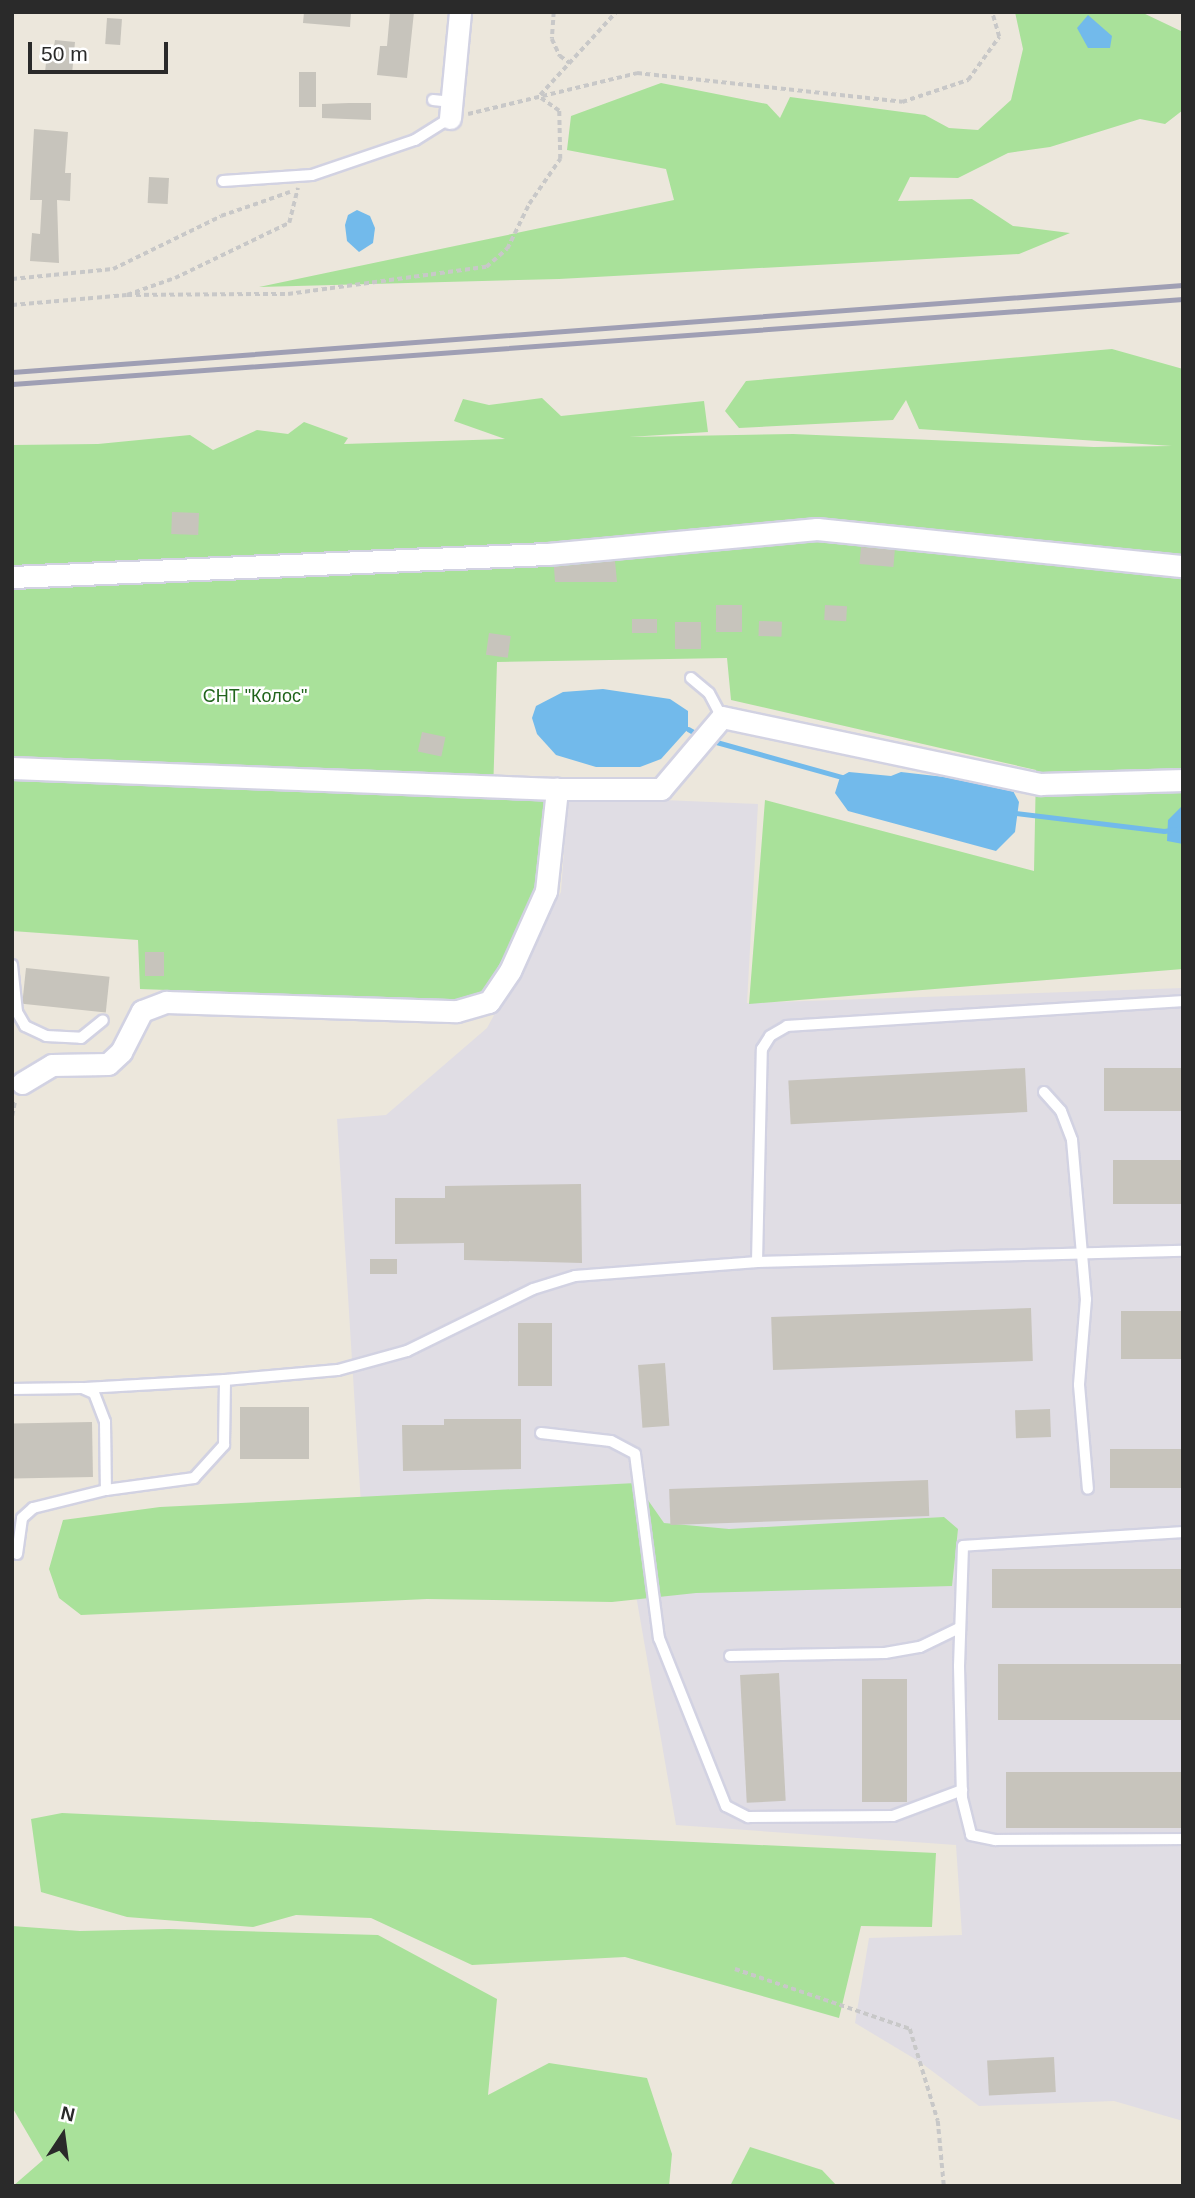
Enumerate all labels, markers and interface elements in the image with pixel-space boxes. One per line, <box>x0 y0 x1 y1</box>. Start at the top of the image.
scale bar <box>32 28 172 72</box>
text: 50 m <box>41 42 88 65</box>
park label: СНТ "Колос" <box>203 685 307 707</box>
north arrow <box>28 2100 98 2170</box>
text: N <box>59 2102 77 2126</box>

